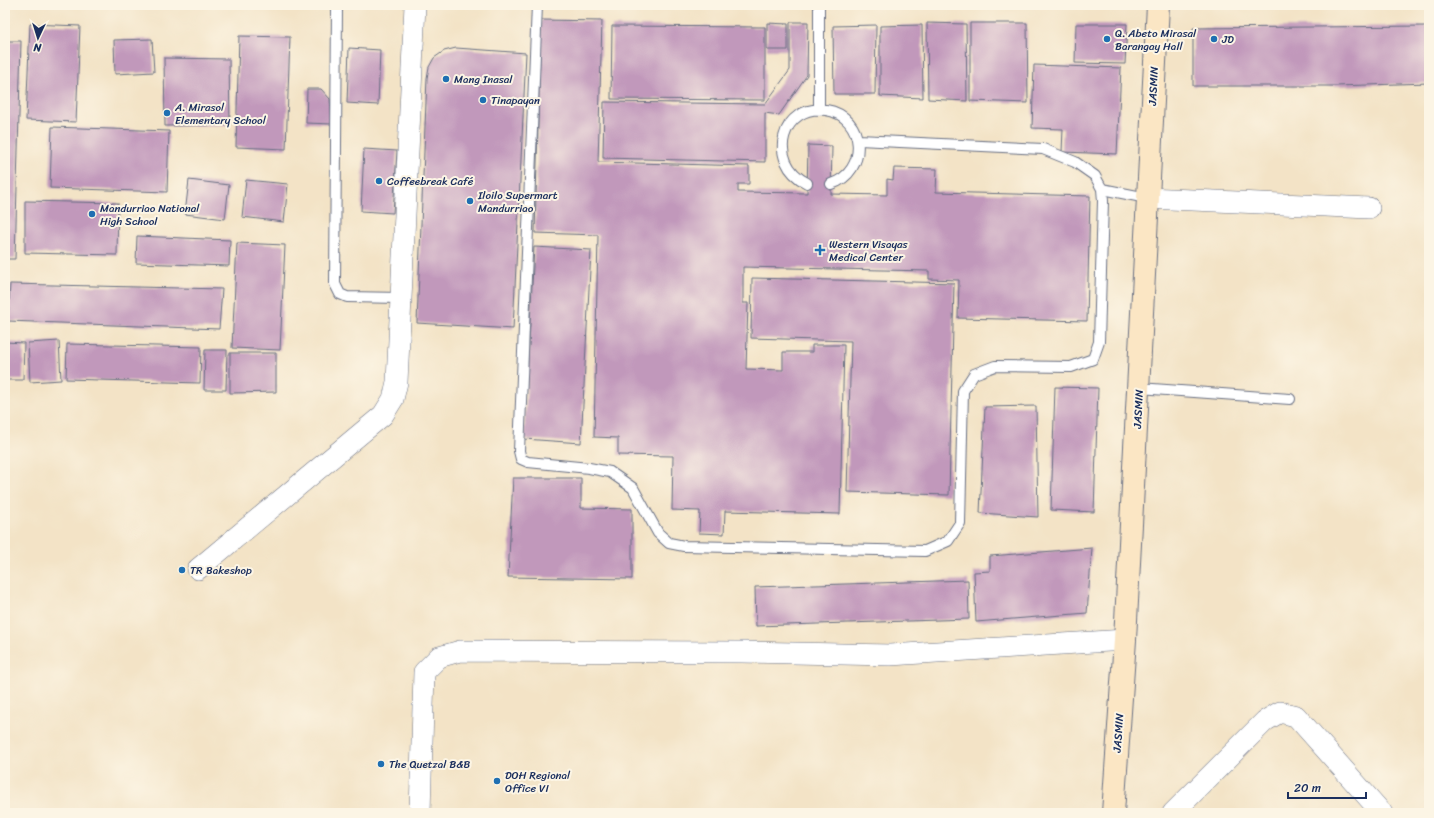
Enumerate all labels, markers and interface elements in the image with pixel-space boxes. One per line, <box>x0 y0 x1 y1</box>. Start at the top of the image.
north arrow <box>18 18 58 58</box>
place label: Q. Abeto Mirasal Barangay Hall <box>1115 24 1197 56</box>
place label: JD <box>1221 30 1234 49</box>
marker: Q. Abeto Mirasal Barangay Hall <box>1102 34 1112 44</box>
marker: JD <box>1209 34 1219 44</box>
text: N <box>32 38 43 57</box>
street label: JASMIN <box>1143 66 1164 107</box>
place label: Mang Inasal <box>454 70 513 89</box>
marker: Mang Inasal <box>441 74 451 84</box>
place label: Tinapayan <box>491 91 540 110</box>
marker: Tinapayan <box>478 95 488 105</box>
place label: A. Mirasol Elementary School <box>174 98 267 130</box>
marker: A. Mirasol Elementary School <box>162 108 172 118</box>
place label: Coffeebreak Café <box>387 172 474 191</box>
marker: Coffeebreak Café <box>374 176 384 186</box>
place label: Iloilo Supermart Mandurriao <box>477 186 558 218</box>
marker: Iloilo Supermart Mandurriao <box>465 196 475 206</box>
place label: Mandurriao National High School <box>100 199 200 231</box>
marker: Mandurriao National High School <box>87 209 97 219</box>
place label: Western Visayas Medical Center <box>829 235 909 267</box>
marker: Western Visayas Medical Center <box>814 244 826 256</box>
street label: JASMIN <box>1128 389 1149 430</box>
place label: TR Bakeshop <box>190 561 252 580</box>
marker: TR Bakeshop <box>177 565 187 575</box>
street label: JASMIN <box>1108 712 1129 754</box>
place label: The Quetzal B&B <box>389 755 470 774</box>
marker: The Quetzal B&B <box>376 759 386 769</box>
place label: DOH Regional Office VI <box>505 766 571 798</box>
scale bar <box>1288 774 1366 800</box>
marker: DOH Regional Office VI <box>492 776 502 786</box>
text: 20 m <box>1294 777 1321 799</box>

